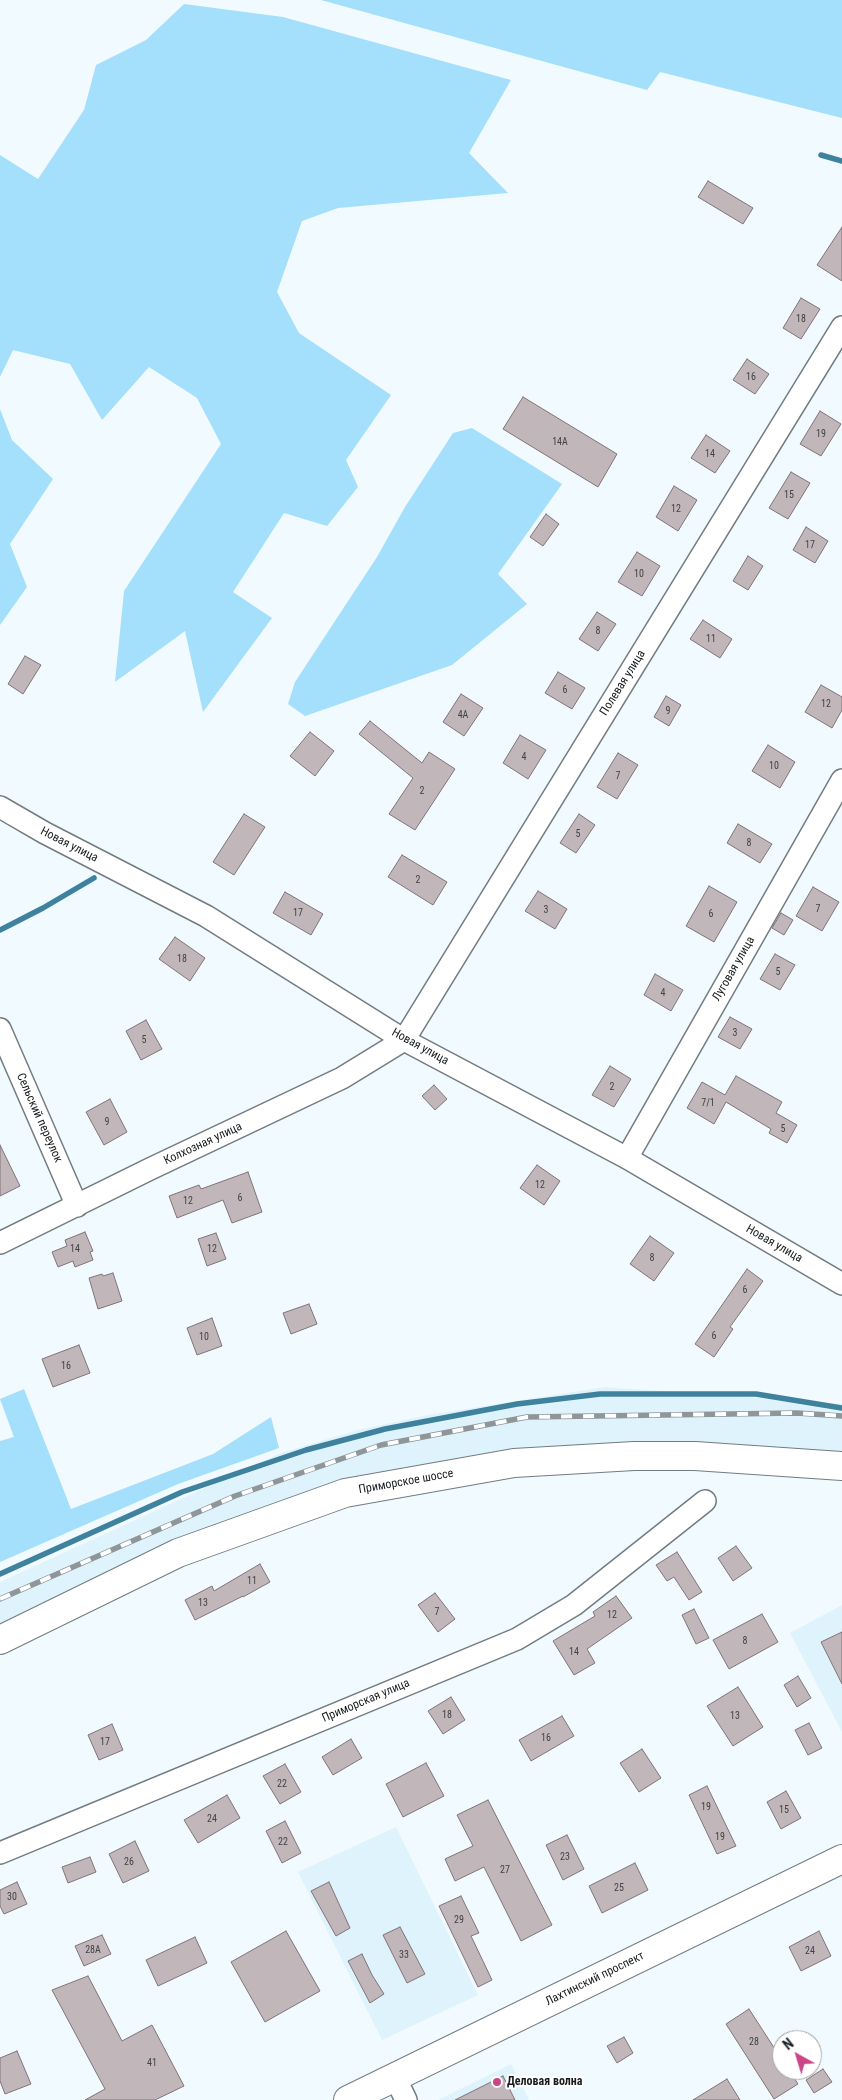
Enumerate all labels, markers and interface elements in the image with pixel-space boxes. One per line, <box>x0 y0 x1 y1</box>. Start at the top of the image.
house number: 18 <box>796 313 806 325</box>
house number: 16 <box>746 371 756 383</box>
house number: 19 <box>816 428 826 440</box>
house number: 14А <box>552 436 568 448</box>
house number: 14 <box>705 448 715 460</box>
house number: 15 <box>784 489 794 501</box>
house number: 12 <box>671 503 681 515</box>
house number: 17 <box>805 539 815 551</box>
house number: 10 <box>634 568 644 580</box>
house number: 8 <box>596 625 600 637</box>
house number: 11 <box>706 633 716 645</box>
street label: Полевая улица <box>597 648 649 718</box>
house number: 6 <box>563 684 567 696</box>
house number: 12 <box>821 698 831 710</box>
house number: 9 <box>666 705 670 717</box>
house number: 4А <box>458 709 468 721</box>
house number: 4 <box>522 751 526 763</box>
house number: 10 <box>769 760 779 772</box>
house number: 7 <box>616 770 620 782</box>
house number: 2 <box>420 785 424 797</box>
street label: Новая улица <box>38 824 100 866</box>
house number: 5 <box>576 828 580 840</box>
house number: 8 <box>747 837 751 849</box>
house number: 2 <box>416 874 420 886</box>
house number: 7 <box>816 903 820 915</box>
house number: 3 <box>544 904 548 916</box>
house number: 17 <box>293 907 303 919</box>
house number: 6 <box>709 908 713 920</box>
street label: Луговая улица <box>710 934 758 1004</box>
house number: 18 <box>177 953 187 965</box>
house number: 5 <box>776 966 780 978</box>
house number: 4 <box>661 987 665 999</box>
street label: Новая улица <box>389 1025 451 1069</box>
house number: 3 <box>733 1027 737 1039</box>
house number: 5 <box>142 1034 146 1046</box>
street label: Сельский переулок <box>13 1071 65 1165</box>
house number: 2 <box>610 1081 614 1093</box>
house number: 7/1 <box>701 1097 715 1109</box>
house number: 9 <box>105 1116 109 1128</box>
street label: Колхозная улица <box>162 1120 244 1168</box>
house number: 5 <box>781 1123 785 1135</box>
house number: 12 <box>535 1179 545 1191</box>
house number: 6 <box>238 1192 242 1204</box>
house number: 12 <box>183 1195 193 1207</box>
street label: Новая улица <box>743 1222 805 1266</box>
house number: 14 <box>70 1243 80 1255</box>
house number: 12 <box>207 1243 217 1255</box>
house number: 8 <box>650 1252 654 1264</box>
house number: 6 <box>743 1284 747 1296</box>
house number: 6 <box>712 1330 716 1342</box>
house number: 10 <box>199 1331 209 1343</box>
house number: 16 <box>61 1360 71 1372</box>
street label: Приморское шоссе <box>358 1467 454 1497</box>
house number: 11 <box>247 1575 257 1587</box>
house number: 13 <box>198 1597 208 1609</box>
house number: 7 <box>435 1606 439 1618</box>
house number: 12 <box>607 1609 617 1621</box>
house number: 8 <box>743 1635 747 1647</box>
house number: 14 <box>569 1646 579 1658</box>
street label: Приморская улица <box>320 1676 412 1726</box>
house number: 18 <box>442 1709 452 1721</box>
house number: 13 <box>730 1710 740 1722</box>
house number: 16 <box>541 1732 551 1744</box>
house number: 17 <box>100 1736 110 1748</box>
house number: 22 <box>277 1778 287 1790</box>
house number: 19 <box>701 1801 711 1813</box>
house number: 15 <box>779 1804 789 1816</box>
house number: 24 <box>207 1813 217 1825</box>
house number: 19 <box>715 1831 725 1843</box>
house number: 22 <box>278 1836 288 1848</box>
house number: 23 <box>560 1851 570 1863</box>
house number: 26 <box>124 1856 134 1868</box>
house number: 27 <box>500 1864 510 1876</box>
house number: 25 <box>614 1882 624 1894</box>
house number: 30 <box>7 1891 17 1903</box>
house number: 29 <box>454 1914 464 1926</box>
house number: 28А <box>85 1944 101 1956</box>
house number: 24 <box>805 1945 815 1957</box>
house number: 33 <box>399 1949 409 1961</box>
street label: Лахтинский проспект <box>543 1949 647 2009</box>
north arrow <box>772 2030 822 2080</box>
text: N <box>780 2035 797 2053</box>
house number: 28 <box>749 2036 759 2048</box>
house number: 41 <box>147 2057 157 2069</box>
place label: Деловая волна <box>507 2075 582 2089</box>
marker: Деловая волна <box>491 2076 503 2088</box>

